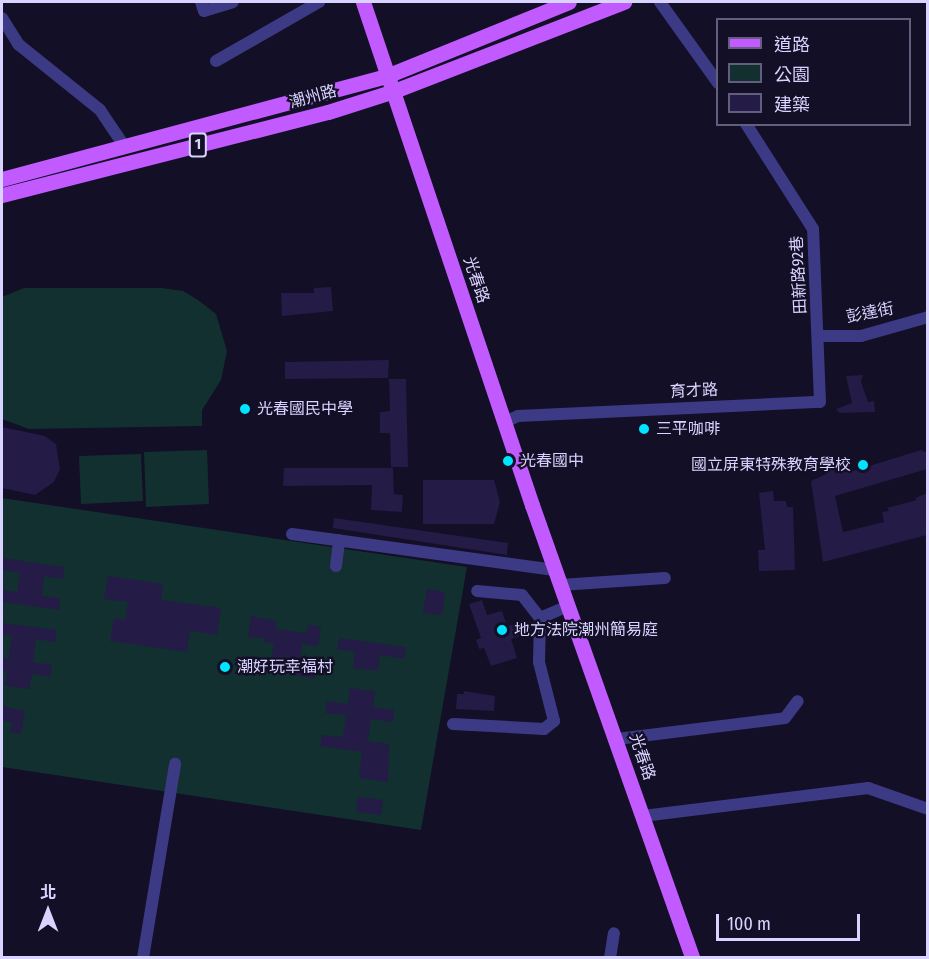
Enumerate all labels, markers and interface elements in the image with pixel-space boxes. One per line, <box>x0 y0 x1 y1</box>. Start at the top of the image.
legend <box>716 18 911 126</box>
text: 道路 <box>774 34 810 56</box>
text: 公園 <box>774 64 810 86</box>
street label: 潮州路 <box>287 82 339 112</box>
text: 建築 <box>774 94 810 116</box>
road number: 1 <box>188 133 208 157</box>
street label: 田新路92巷 <box>787 235 811 315</box>
street label: 光春路 <box>459 254 493 306</box>
street label: 彭達街 <box>845 299 895 327</box>
street label: 育才路 <box>670 380 718 402</box>
place label: 光春國民中學 <box>257 399 353 419</box>
marker: 光春國民中學 <box>238 402 252 416</box>
place label: 三平咖啡 <box>656 419 720 439</box>
marker: 三平咖啡 <box>637 422 651 436</box>
place label: 光春國中 <box>520 451 584 471</box>
marker: 光春國中 <box>501 454 515 468</box>
place label: 國立屏東特殊教育學校 <box>691 455 851 475</box>
marker: 國立屏東特殊教育學校 <box>856 458 870 472</box>
place label: 地方法院潮州簡易庭 <box>514 620 658 640</box>
marker: 地方法院潮州簡易庭 <box>495 623 509 637</box>
place label: 潮好玩幸福村 <box>237 657 333 677</box>
marker: 潮好玩幸福村 <box>218 660 232 674</box>
street label: 光春路 <box>625 731 659 783</box>
north arrow <box>18 881 78 941</box>
text: 北 <box>40 883 56 902</box>
scale bar <box>719 902 863 940</box>
text: 100 m <box>727 913 771 935</box>

